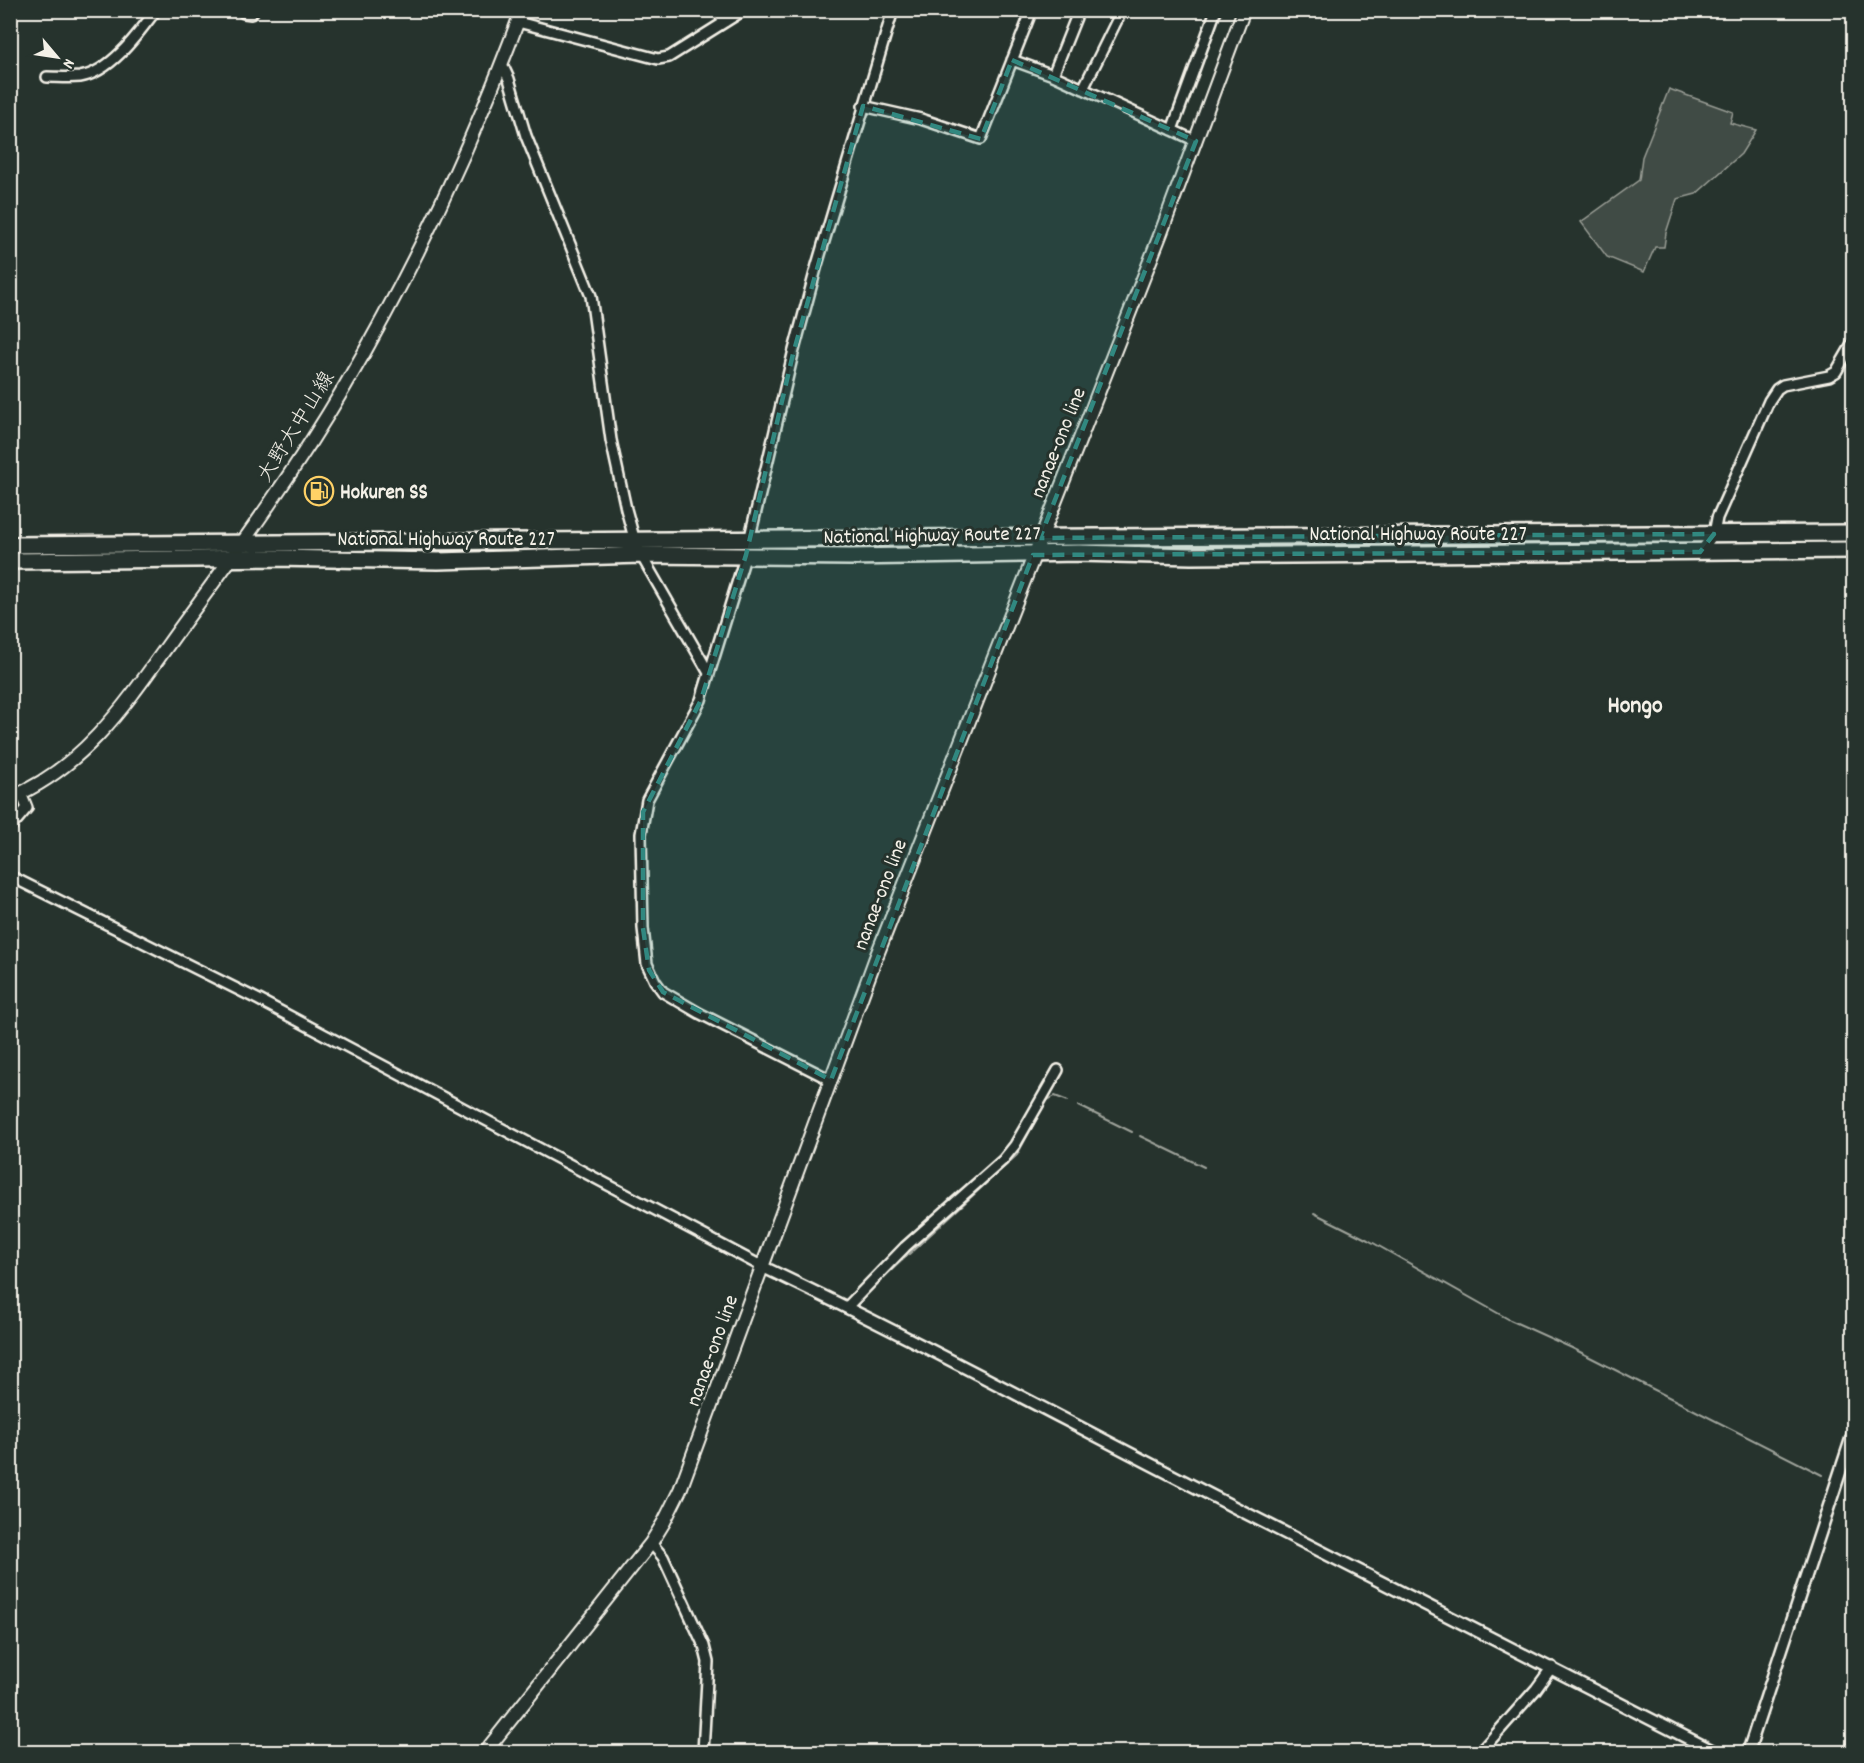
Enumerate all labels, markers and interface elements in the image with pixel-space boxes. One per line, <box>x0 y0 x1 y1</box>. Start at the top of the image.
north arrow <box>27 27 87 87</box>
text: N <box>56 54 80 72</box>
street label: 大野大中山線 <box>251 366 344 489</box>
street label: nanae-ono line <box>1024 383 1096 503</box>
fuel station icon: Hokuren SS <box>303 475 335 507</box>
place label: Hokuren SS <box>340 479 428 509</box>
street label: National Highway Route 227 <box>823 520 1041 554</box>
street label: National Highway Route 227 <box>1309 521 1527 551</box>
street label: National Highway Route 227 <box>337 526 555 556</box>
district label: Hongo <box>1607 690 1663 724</box>
street label: nanae-ono line <box>847 835 917 955</box>
street label: nanae-ono line <box>680 1291 748 1411</box>

